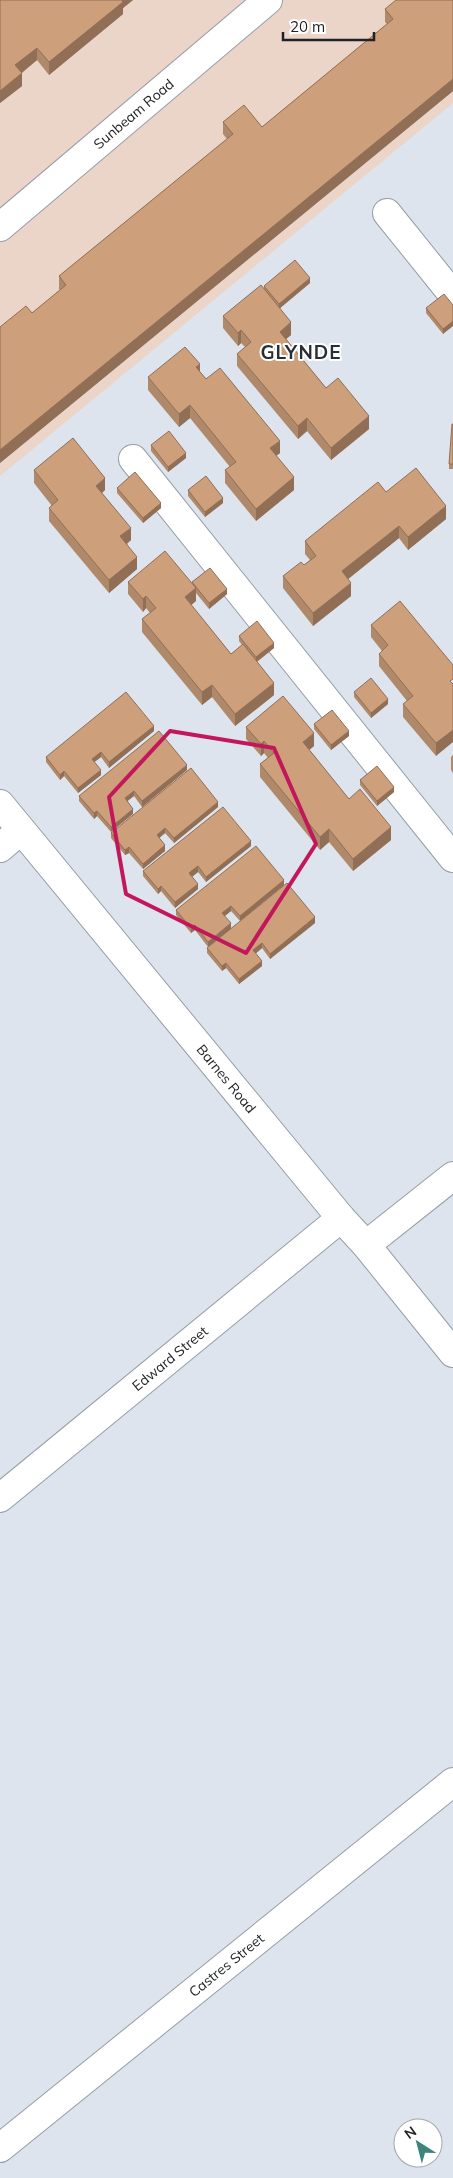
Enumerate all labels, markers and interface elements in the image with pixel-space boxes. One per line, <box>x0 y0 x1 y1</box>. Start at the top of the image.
scale bar <box>283 10 374 42</box>
text: 20 m <box>290 17 325 36</box>
street label: Sunbeam Road <box>90 75 177 153</box>
district label: GLYNDE <box>260 340 342 364</box>
street label: Barnes Road <box>193 1041 260 1117</box>
street label: Edward Street <box>128 1322 212 1395</box>
street label: Castres Street <box>185 1929 268 2001</box>
north arrow <box>393 2118 443 2168</box>
text: N <box>401 2122 420 2143</box>

